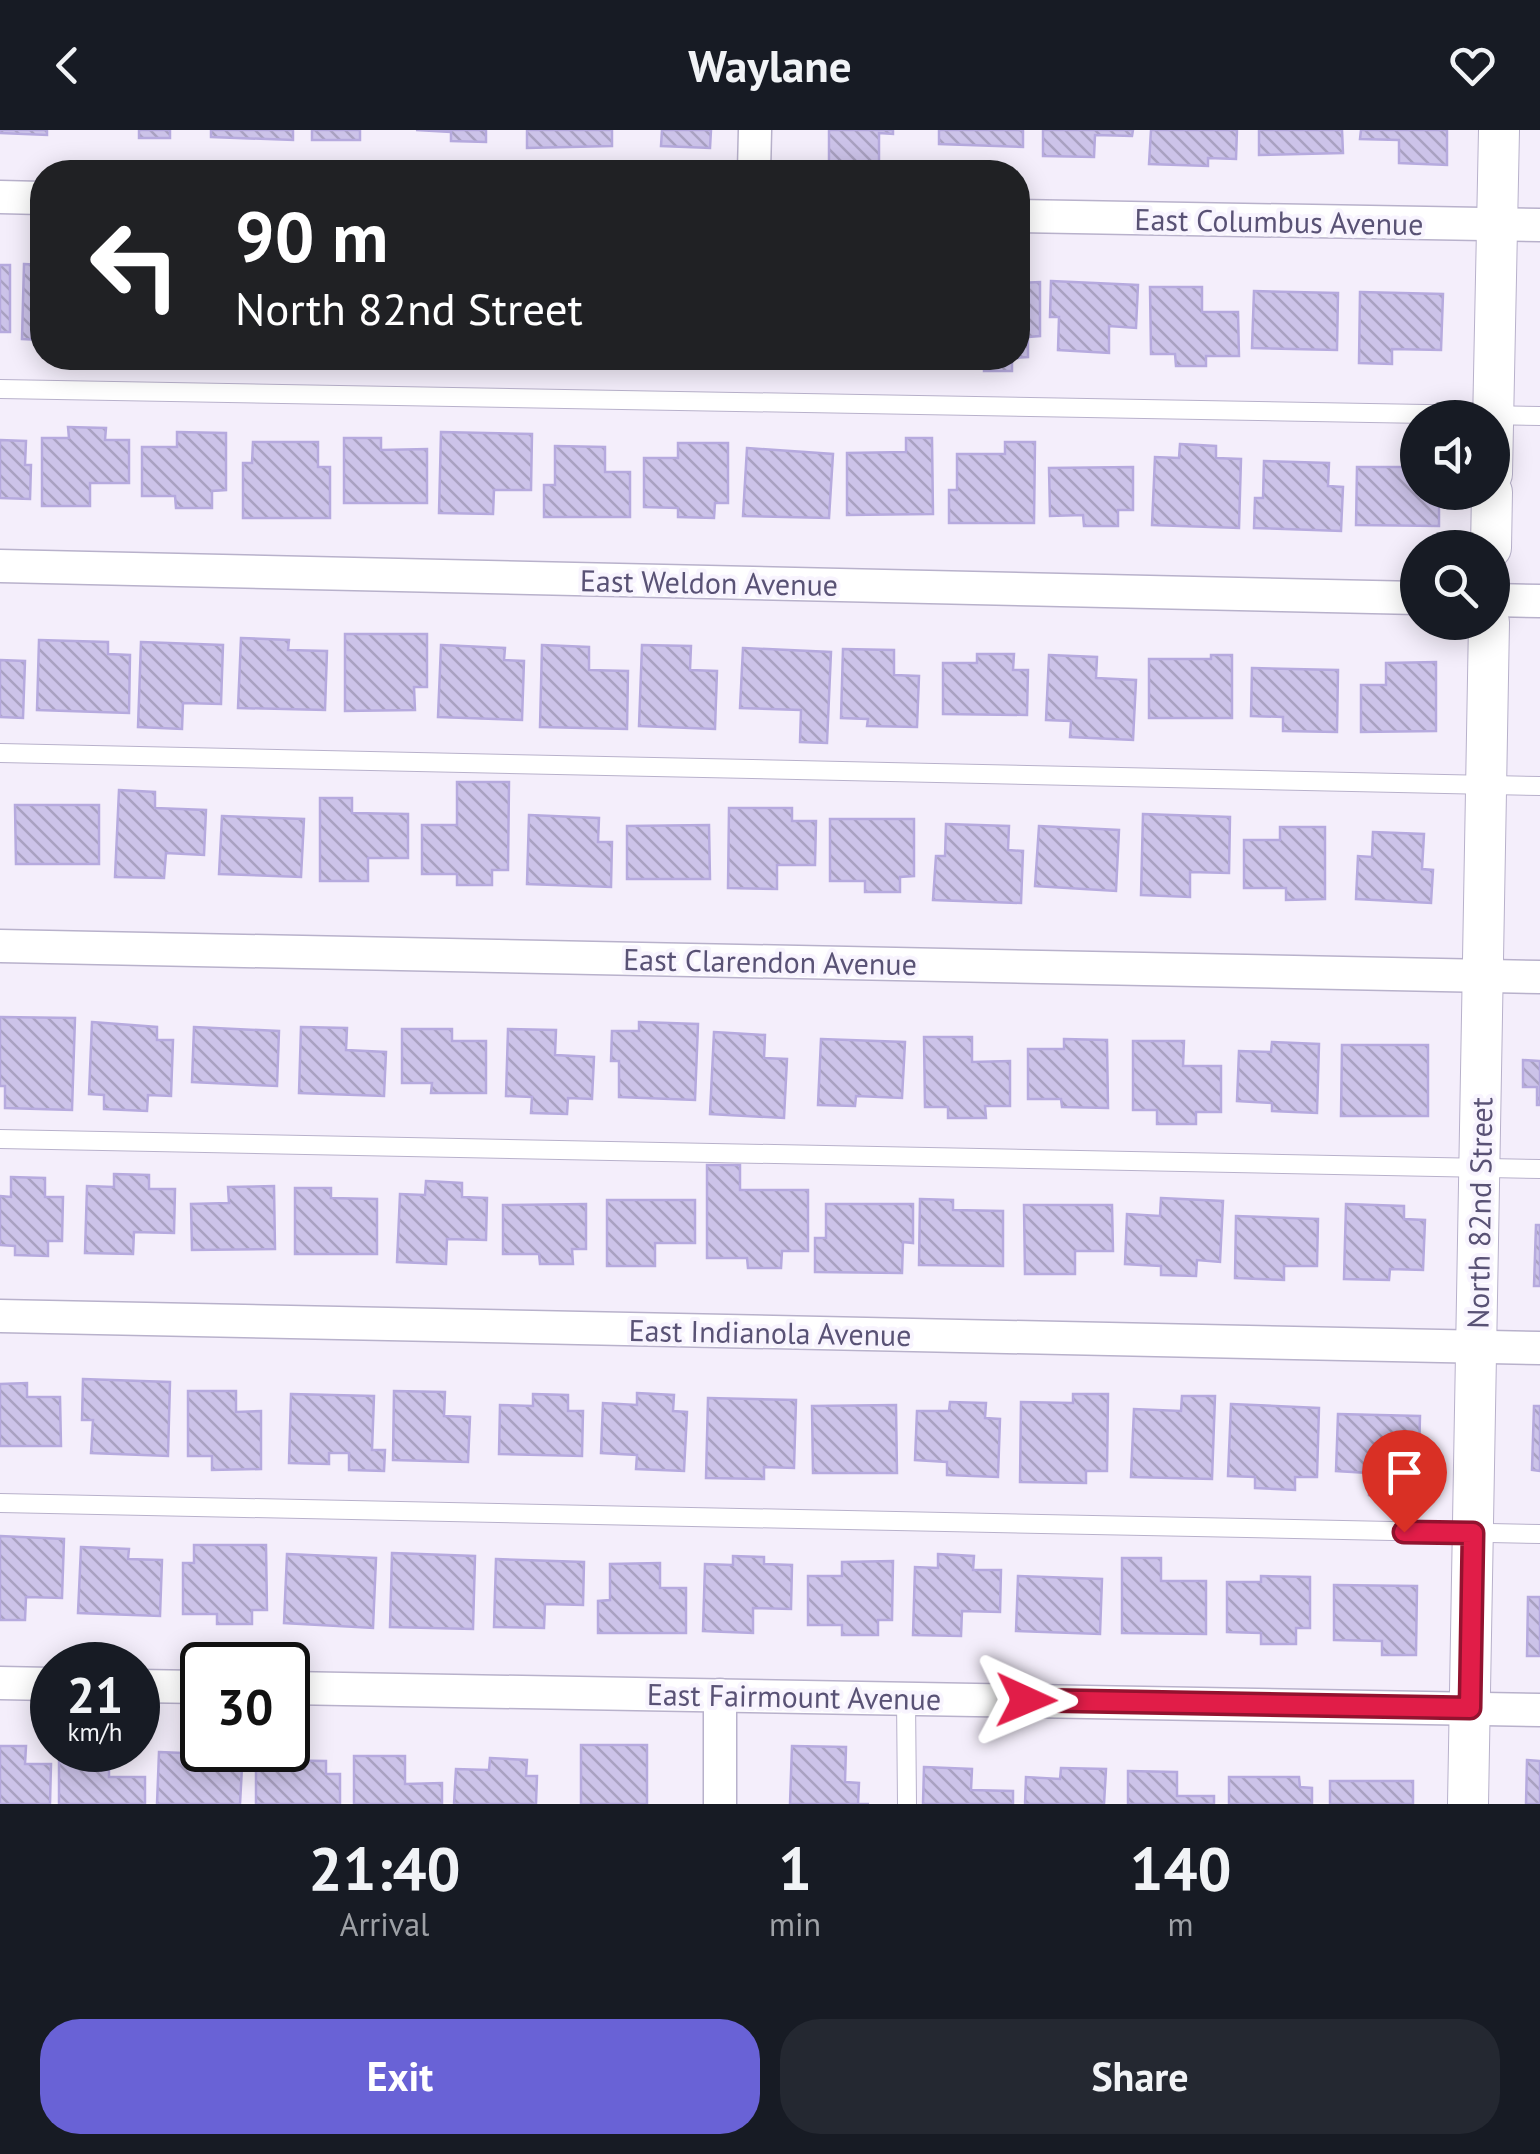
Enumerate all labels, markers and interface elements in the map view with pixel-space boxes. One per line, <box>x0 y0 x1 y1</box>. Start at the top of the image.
text: Waylane <box>688 36 852 94</box>
icon: back <box>40 38 95 93</box>
icon: heart <box>1445 38 1500 93</box>
text: 90 m <box>235 191 388 281</box>
street label: East Columbus Avenue <box>1134 199 1424 243</box>
icon: left <box>70 200 200 330</box>
text: North 82nd Street <box>235 279 583 337</box>
map controls <box>1400 400 1510 640</box>
button: sound <box>1400 400 1510 510</box>
button: search <box>1400 530 1510 640</box>
street label: East Weldon Avenue <box>580 560 838 604</box>
street label: East Clarendon Avenue <box>623 939 917 983</box>
street label: North 82nd Street <box>1457 1097 1501 1329</box>
street label: East Indianola Avenue <box>628 1310 912 1354</box>
pin <box>1362 1430 1447 1533</box>
icon: arrive <box>1377 1445 1432 1500</box>
speed limit sign: 30 <box>180 1642 310 1772</box>
position arrow <box>974 1648 1078 1752</box>
text: 21 <box>67 1662 123 1727</box>
street label: East Fairmount Avenue <box>647 1674 941 1718</box>
text: km/h <box>68 1716 122 1748</box>
text: 21:40 <box>308 1829 461 1907</box>
text: 1 <box>778 1829 812 1907</box>
text: 140 <box>1130 1829 1232 1907</box>
text: Arrival <box>340 1903 429 1945</box>
text: min <box>769 1903 821 1945</box>
text: m <box>1168 1903 1194 1945</box>
button: Exit <box>40 2019 760 2134</box>
button: Share <box>780 2019 1500 2134</box>

